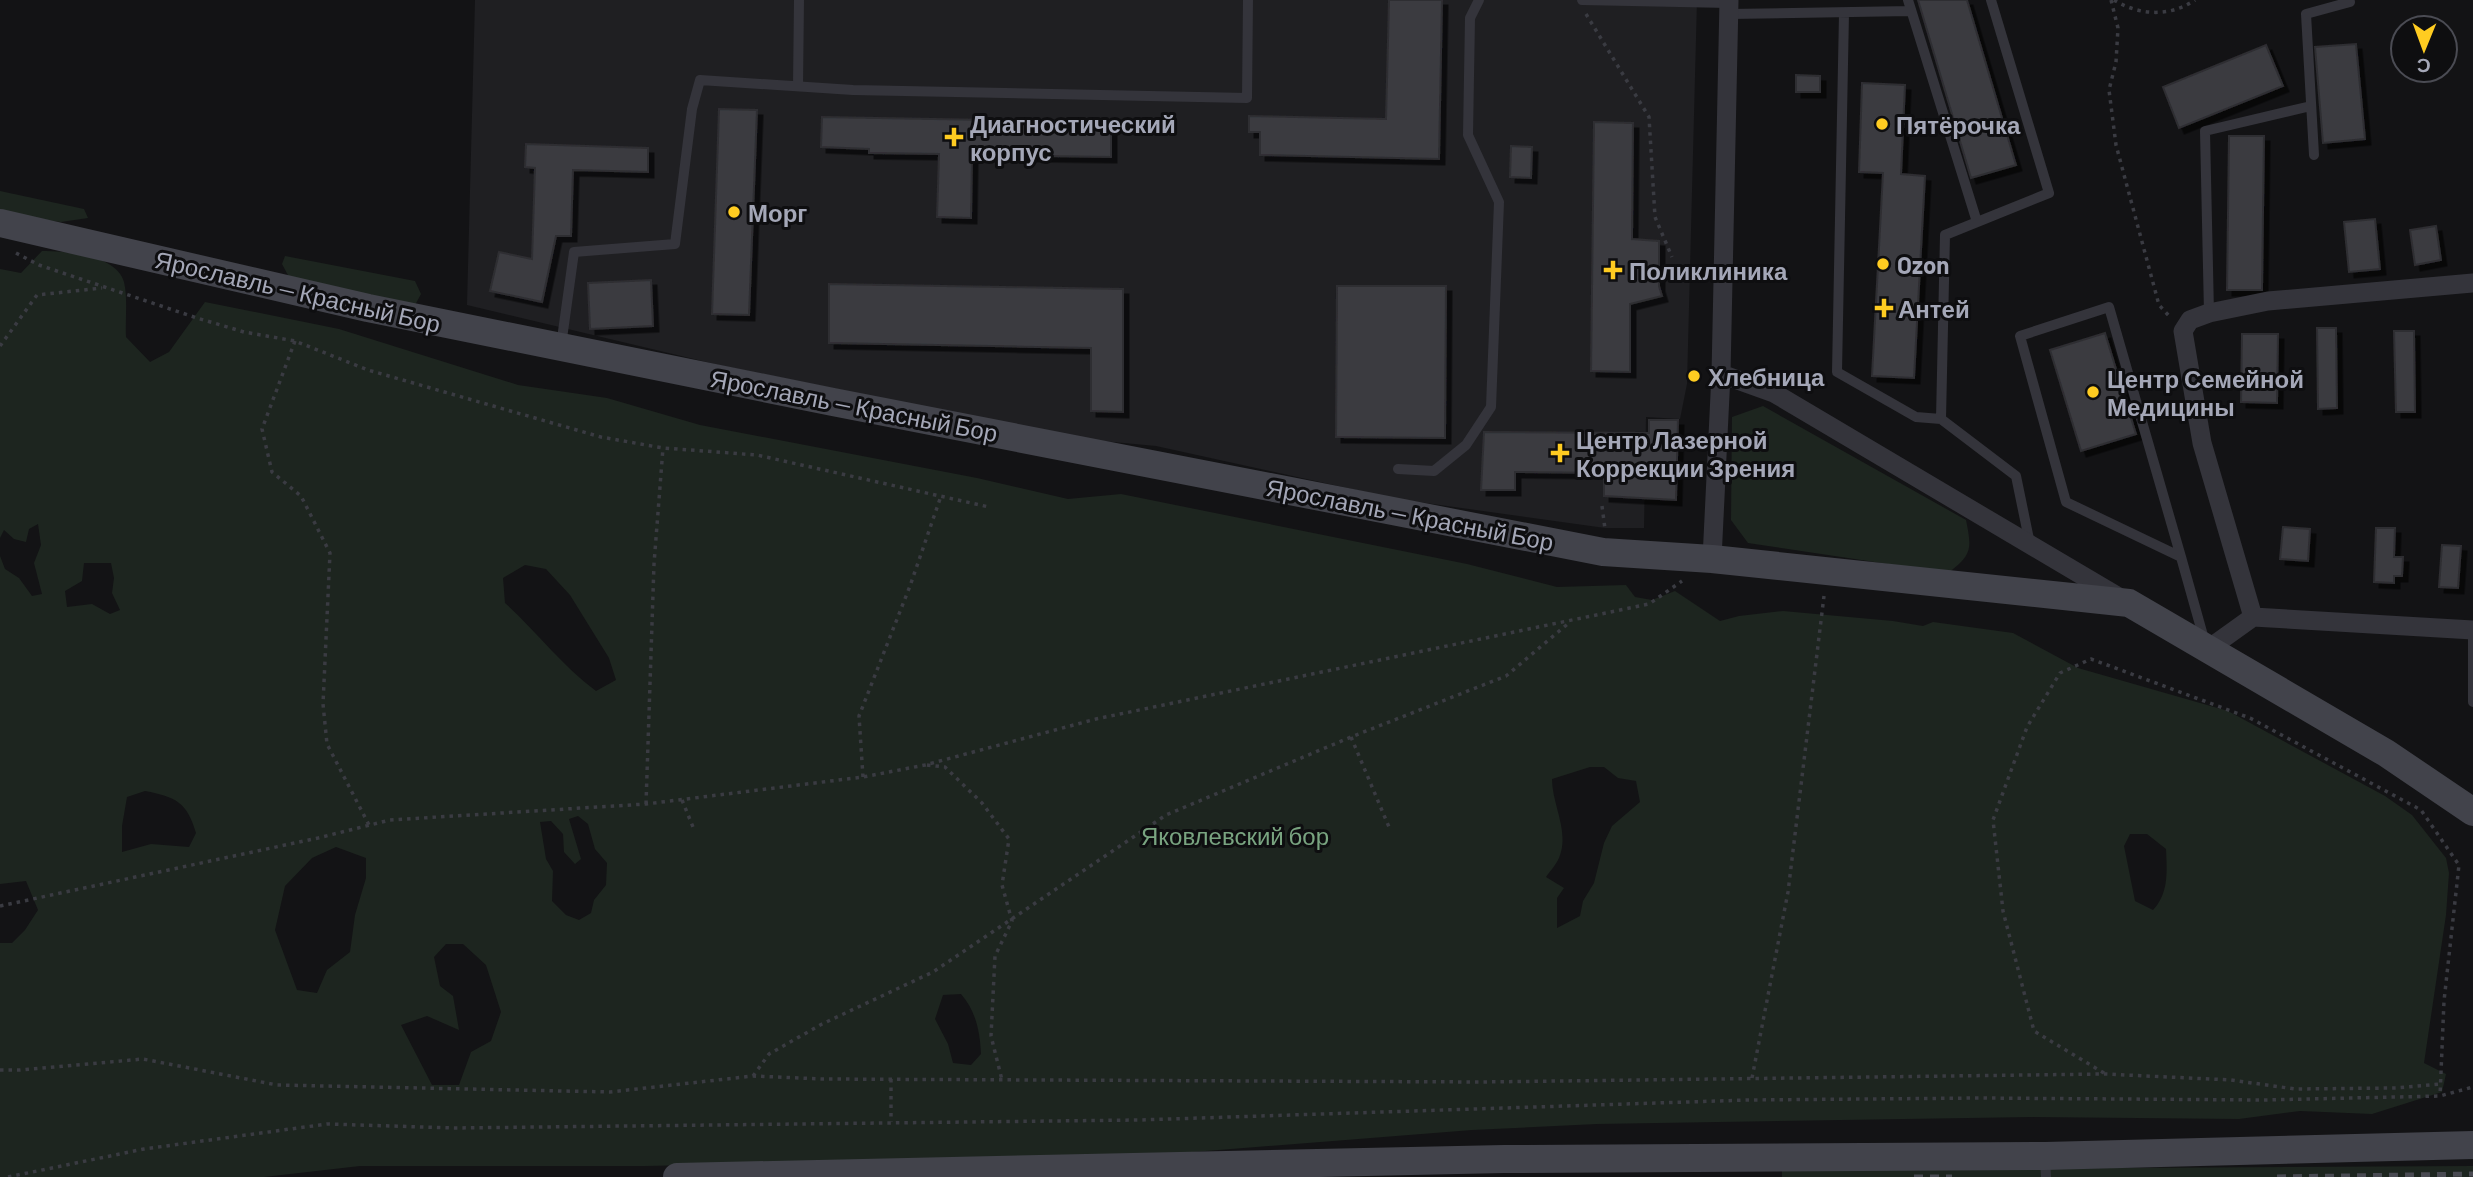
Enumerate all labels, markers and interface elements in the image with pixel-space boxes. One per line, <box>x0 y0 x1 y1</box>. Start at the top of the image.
north arrow <box>2389 14 2459 84</box>
text: С <box>2416 55 2431 78</box>
place label: Диагностический корпус <box>970 109 1176 166</box>
place label: Пятёрочка <box>1896 110 2021 139</box>
marker: Пятёрочка <box>1874 116 1890 132</box>
marker: Диагностический корпус <box>944 127 964 147</box>
place label: Морг <box>748 198 807 227</box>
marker: Морг <box>726 204 742 220</box>
street label: Ярославль — Красный Бор <box>152 244 444 338</box>
place label: Ozon <box>1897 250 1949 279</box>
place label: Поликлиника <box>1629 256 1788 285</box>
marker: Ozon <box>1875 256 1891 272</box>
marker: Поликлиника <box>1603 260 1623 280</box>
place label: Антей <box>1898 294 1970 323</box>
marker: Антей <box>1876 300 1892 316</box>
place label: Хлебница <box>1708 362 1825 391</box>
street label: Ярославль — Красный Бор <box>708 363 1000 447</box>
place label: Центр Семейной Медицины <box>2107 364 2304 421</box>
marker: Хлебница <box>1686 368 1702 384</box>
marker: Центр Семейной Медицины <box>2085 384 2101 400</box>
place label: Центр Лазерной Коррекции Зрения <box>1576 425 1795 482</box>
marker: Центр Лазерной Коррекции Зрения <box>1550 443 1570 463</box>
street label: Ярославль — Красный Бор <box>1264 472 1556 556</box>
park label: Яковлевский бор <box>1141 821 1329 850</box>

